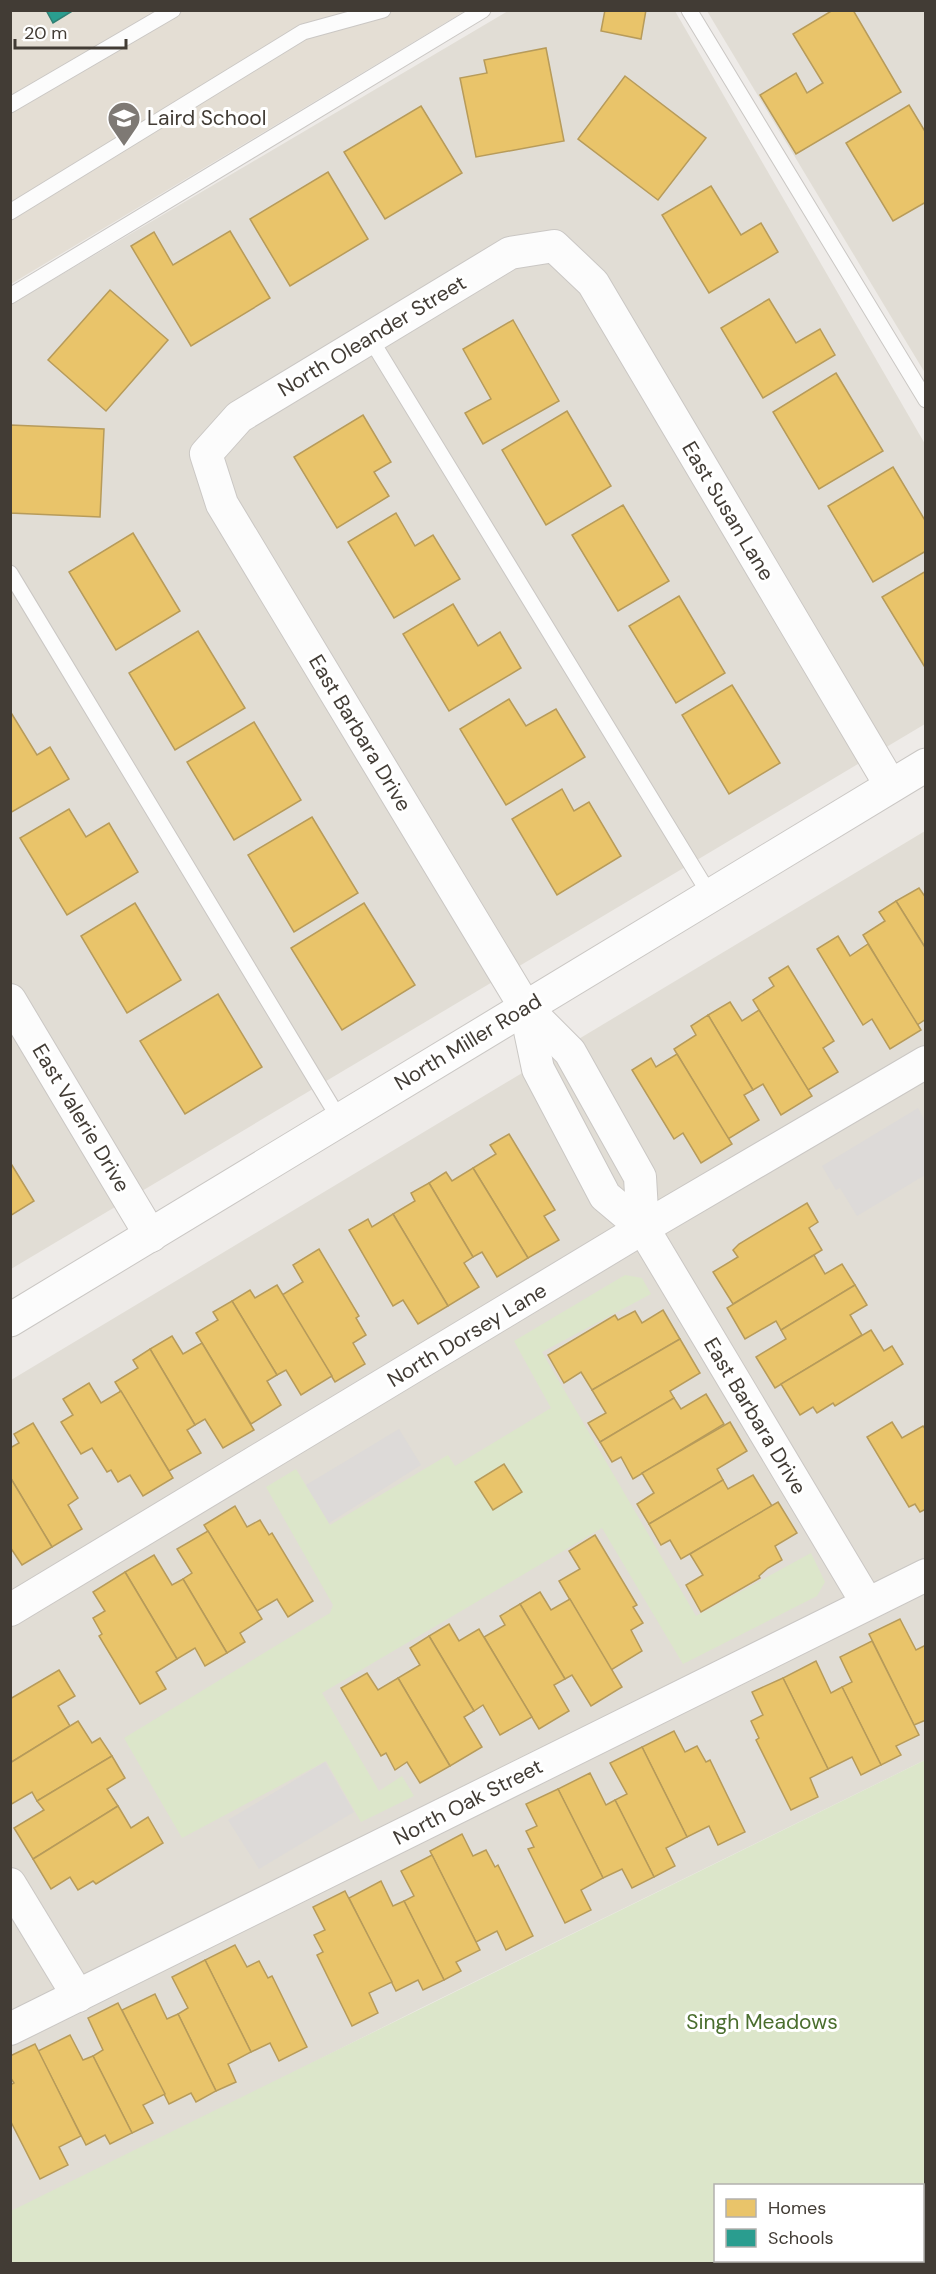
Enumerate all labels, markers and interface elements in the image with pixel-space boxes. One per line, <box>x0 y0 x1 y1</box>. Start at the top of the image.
scale bar <box>15 12 126 50</box>
text: 20 m <box>24 21 67 45</box>
school or university icon: Laird School <box>106 100 142 147</box>
place label: Laird School <box>147 104 267 132</box>
street label: North Oleander Street <box>273 269 471 403</box>
street label: East Susan Lane <box>675 436 781 586</box>
street label: East Barbara Drive <box>302 649 418 817</box>
street label: North Miller Road <box>389 987 547 1097</box>
street label: East Valerie Drive <box>26 1039 136 1197</box>
street label: North Dorsey Lane <box>382 1276 552 1394</box>
street label: East Barbara Drive <box>697 1332 813 1500</box>
street label: North Oak Street <box>389 1752 547 1852</box>
park label: Singh Meadows <box>686 2008 838 2036</box>
legend <box>714 2184 924 2262</box>
text: Homes <box>768 2196 826 2220</box>
text: Schools <box>768 2226 833 2250</box>

